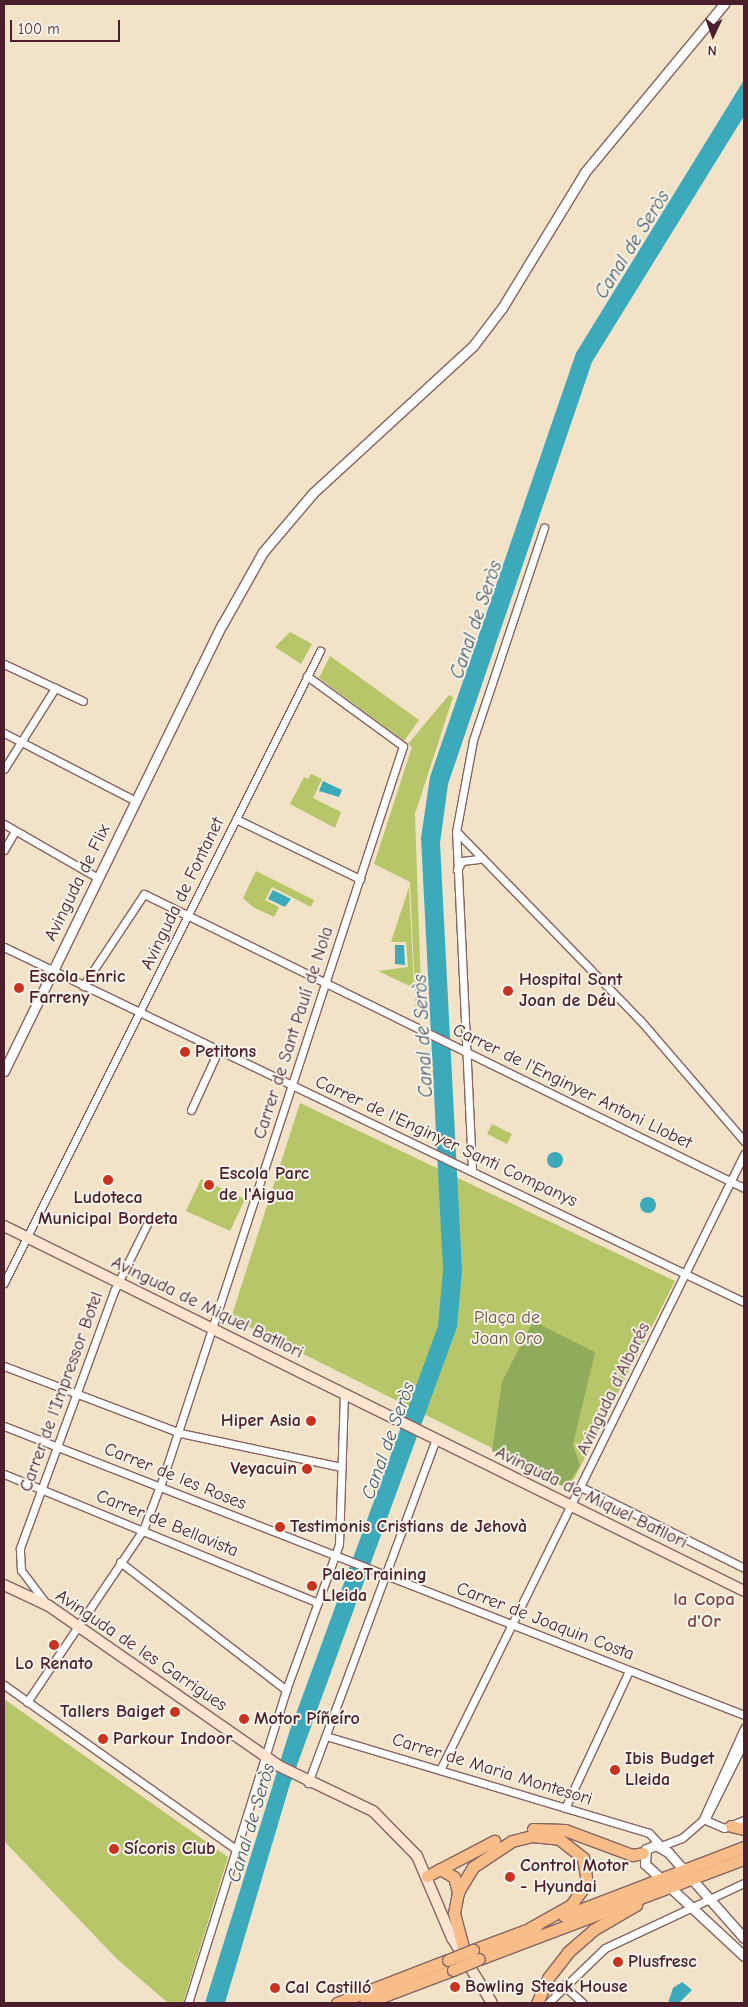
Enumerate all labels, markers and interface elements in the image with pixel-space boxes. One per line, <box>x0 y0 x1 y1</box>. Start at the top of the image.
scale bar <box>12 10 122 42</box>
north arrow <box>688 10 738 60</box>
text: 100 m <box>18 20 60 38</box>
text: N <box>707 42 717 59</box>
water label: Canal de Seròs <box>591 187 675 303</box>
water label: Canal de Seròs <box>446 558 508 682</box>
street label: Avinguda de Fontanet <box>137 814 229 974</box>
street label: Avinguda de Flix <box>40 821 116 945</box>
street label: Carrer de Sant Paulí de Nola <box>249 924 339 1142</box>
place label: Escola Enric Farreny <box>29 967 125 1010</box>
place label: Hospital Sant Joan de Déu <box>519 970 622 1012</box>
water label: Canal de Seròs <box>409 974 439 1098</box>
marker: Escola Enric Farreny <box>13 982 25 994</box>
marker: Hospital Sant Joan de Déu <box>501 984 515 998</box>
street label: Carrer de l'Enginyer Antoni Llobet <box>449 1019 695 1155</box>
place label: Petitons <box>195 1041 256 1063</box>
marker: Petitons <box>179 1046 191 1058</box>
street label: Carrer de l'Enginyer Santi Companys <box>311 1072 581 1212</box>
place label: Escola Parc de l'Aigua <box>219 1164 309 1206</box>
marker: Ludoteca Municipal Bordeta <box>102 1174 114 1186</box>
marker: Escola Parc de l'Aigua <box>203 1179 215 1191</box>
place label: Ludoteca Municipal Bordeta <box>38 1188 178 1230</box>
street label: Avinguda de Miquel Batllori <box>107 1252 307 1364</box>
street label: Carrer de l'Impressor Botel <box>16 1289 108 1495</box>
park label: Plaça de Joan Oro <box>472 1308 542 1350</box>
street label: Avinguda d'Albarés <box>572 1319 656 1459</box>
water label: Canal de Seròs <box>357 1379 421 1503</box>
place label: Hiper Asia <box>221 1410 301 1432</box>
marker: Hiper Asia <box>305 1415 317 1427</box>
street label: Carrer de les Roses <box>101 1439 249 1515</box>
street label: Avinguda de Miquel Batllori <box>491 1442 691 1554</box>
place label: Veyacuin <box>231 1458 297 1480</box>
marker: Veyacuin <box>301 1463 313 1475</box>
street label: Carrer de Bellavista <box>93 1486 241 1562</box>
place label: Testimonis Cristians de Jehovà <box>290 1516 527 1538</box>
marker: Testimonis Cristians de Jehovà <box>274 1521 286 1533</box>
place label: PaleoTraining Lleida <box>322 1565 427 1608</box>
street label: Carrer de Joaquin Costa <box>453 1578 637 1666</box>
marker: PaleoTraining Lleida <box>306 1580 318 1592</box>
street label: Avinguda de les Garrigues <box>51 1585 231 1717</box>
district label: la Copa d'Or <box>673 1589 735 1633</box>
marker: Lo Renato <box>48 1639 60 1651</box>
place label: Lo Renato <box>15 1653 93 1675</box>
place label: Tallers Baiget <box>60 1701 165 1723</box>
marker: Tallers Baiget <box>169 1706 181 1718</box>
place label: Motor Píñeíro <box>254 1708 360 1730</box>
marker: Motor Píñeíro <box>238 1713 250 1725</box>
place label: Parkour Indoor <box>113 1728 232 1750</box>
street label: Carrer de Maria Montesori <box>389 1729 595 1811</box>
marker: Parkour Indoor <box>97 1733 109 1745</box>
place label: Ibis Budget Lleida <box>625 1749 714 1792</box>
water label: Canal de Seròs <box>223 1761 281 1885</box>
marker: Ibis Budget Lleida <box>609 1764 621 1776</box>
place label: Sícoris Club <box>124 1838 216 1860</box>
marker: Sícoris Club <box>108 1843 120 1855</box>
place label: Control Motor - Hyundai <box>520 1856 629 1898</box>
marker: Control Motor - Hyundai <box>504 1871 516 1883</box>
place label: Plusfresc <box>628 1951 697 1973</box>
marker: Plusfresc <box>612 1956 624 1968</box>
place label: Bowling Steak House <box>465 1976 628 1998</box>
place label: Cal Castilló <box>285 1977 371 1999</box>
marker: Bowling Steak House <box>449 1981 461 1993</box>
marker: Cal Castilló <box>269 1982 281 1994</box>

